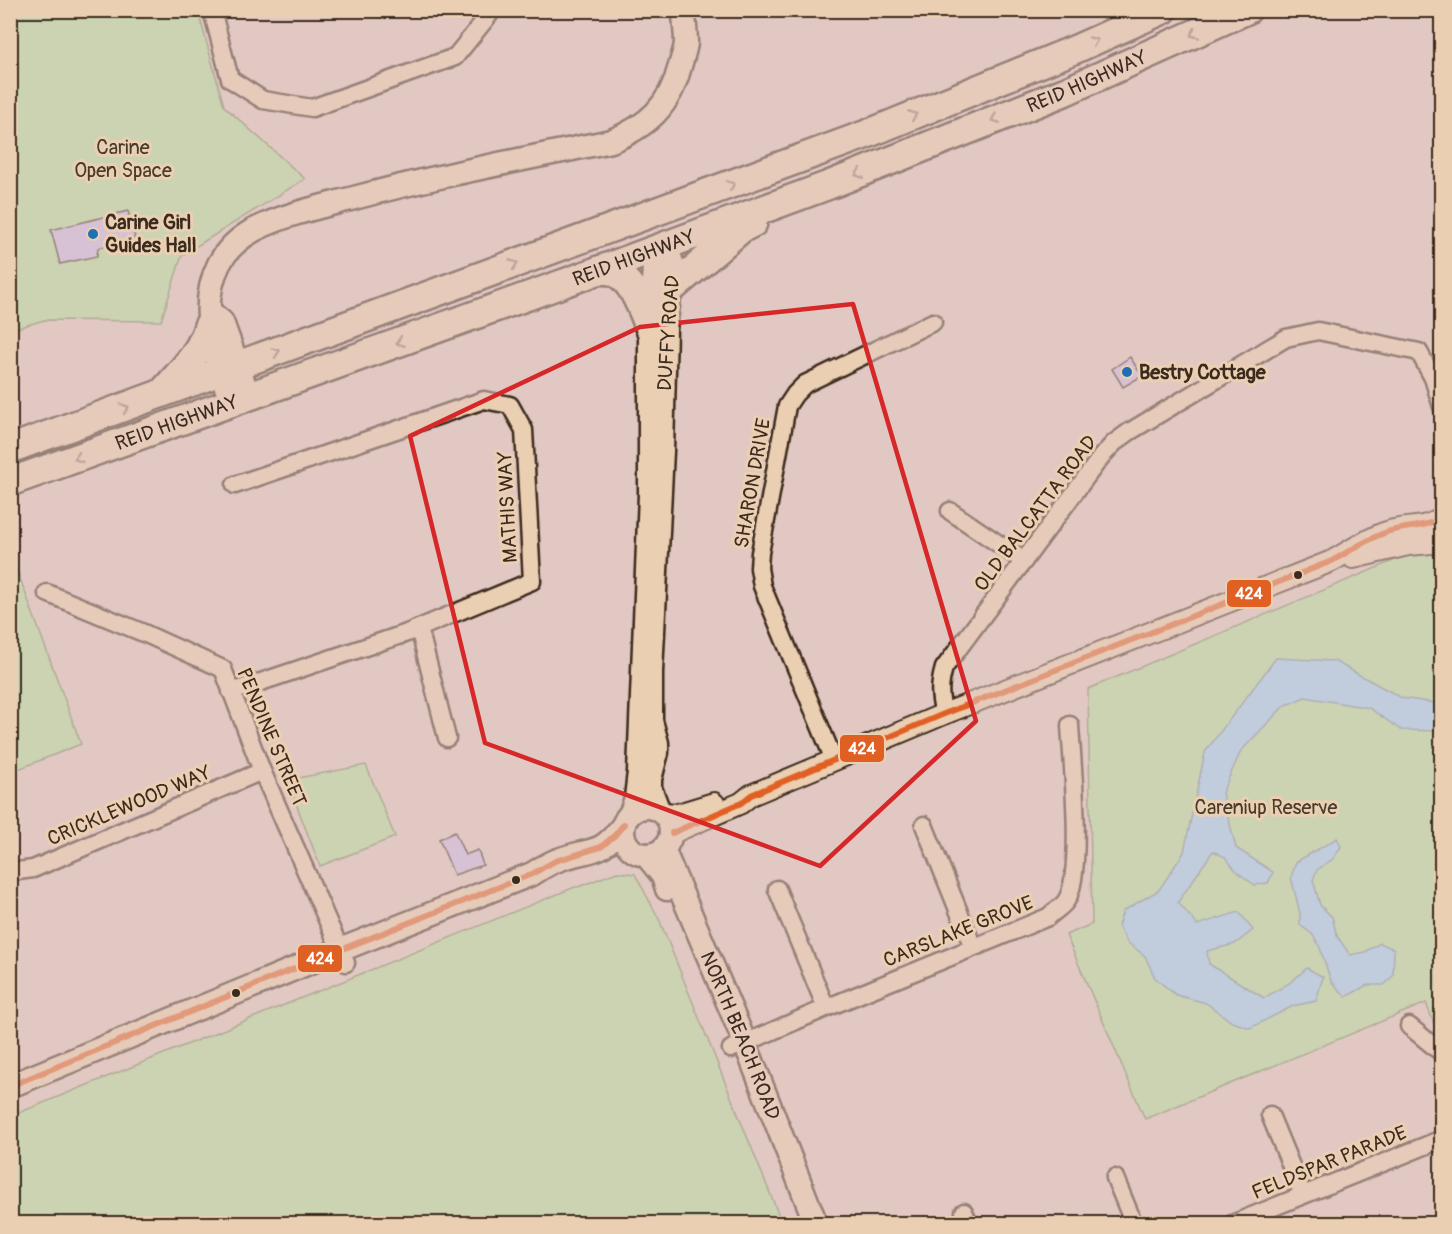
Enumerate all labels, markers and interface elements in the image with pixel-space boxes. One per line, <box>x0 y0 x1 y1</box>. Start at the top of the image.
one-way arrow <box>1189 27 1200 39</box>
one-way arrow <box>1087 36 1098 48</box>
street label: REID HIGHWAY <box>1023 44 1151 119</box>
one-way arrow <box>907 110 918 122</box>
one-way arrow <box>991 112 1002 124</box>
park label: Carine Open Space <box>74 135 172 183</box>
one-way arrow <box>854 166 865 179</box>
one-way arrow <box>725 180 736 192</box>
place label: Carine Girl Guides Hall <box>105 210 197 258</box>
street label: REID HIGHWAY <box>569 224 699 292</box>
marker: Carine Girl Guides Hall <box>86 227 100 241</box>
one-way arrow <box>509 258 519 271</box>
street label: DUFFY ROAD <box>652 274 685 392</box>
one-way arrow <box>395 335 406 348</box>
one-way arrow <box>270 347 281 360</box>
place label: Bestry Cottage <box>1139 360 1267 385</box>
marker: Bestry Cottage <box>1120 365 1134 379</box>
street label: REID HIGHWAY <box>112 389 242 456</box>
one-way arrow <box>119 402 130 415</box>
street label: SHARON DRIVE <box>729 416 776 550</box>
street label: OLD BALCATTA ROAD <box>969 430 1102 596</box>
street label: MATHIS WAY <box>492 450 523 563</box>
one-way arrow <box>73 451 84 464</box>
unlabelled marker <box>1292 569 1304 581</box>
line badge: 424 <box>1226 579 1272 608</box>
text: 424 <box>1235 584 1263 604</box>
street label: PENDINE STREET <box>231 664 312 810</box>
line badge: 424 <box>839 734 885 763</box>
text: 424 <box>848 739 876 759</box>
street label: CRICKLEWOOD WAY <box>44 760 215 851</box>
park label: Careniup Reserve <box>1195 795 1338 820</box>
unlabelled marker <box>510 874 522 886</box>
street label: CARSLAKE GROVE <box>880 890 1037 973</box>
line badge: 424 <box>297 944 343 973</box>
street label: NORTH BEACH ROAD <box>695 948 786 1123</box>
text: 424 <box>306 949 334 969</box>
unlabelled marker <box>230 987 242 999</box>
street label: FELDSPAR PARADE <box>1248 1120 1410 1205</box>

